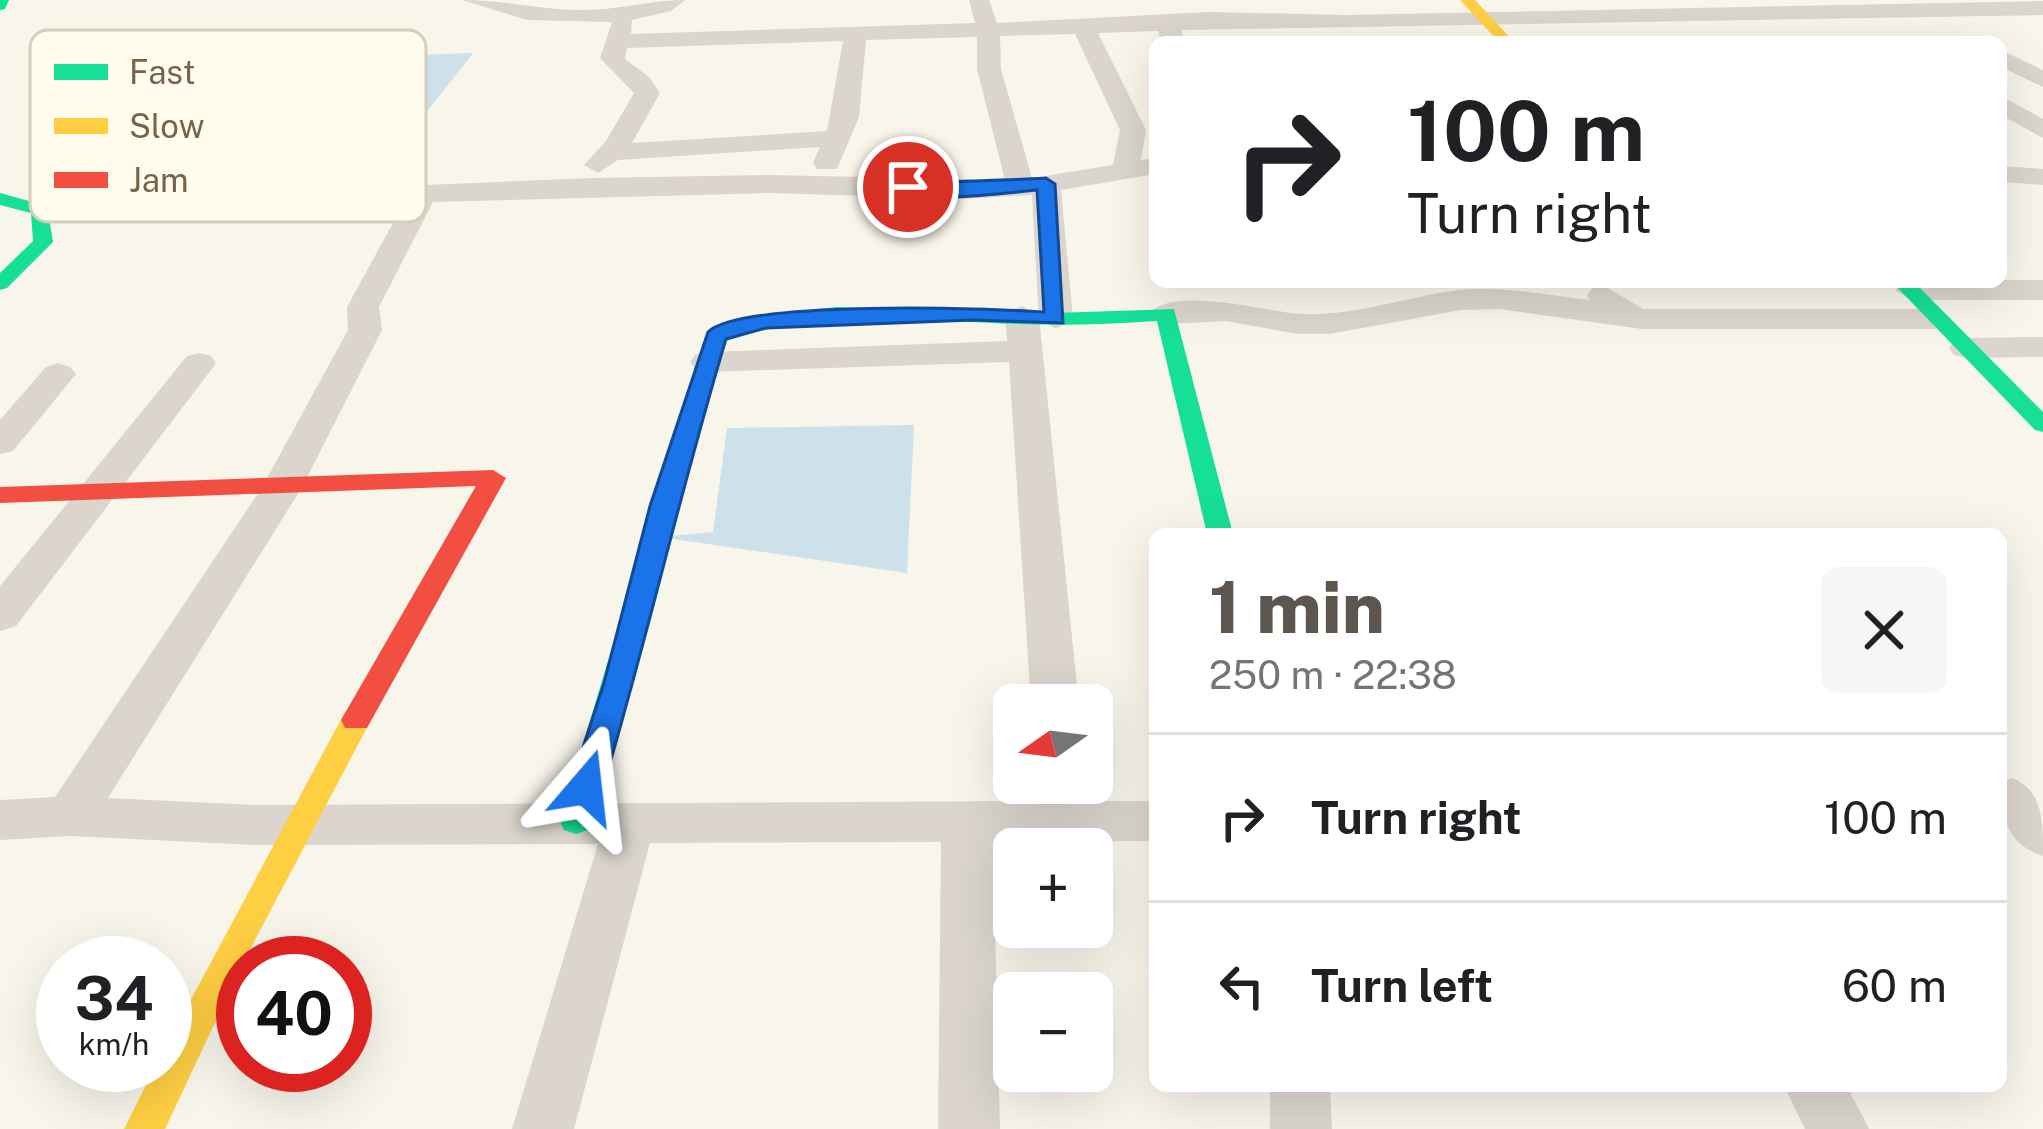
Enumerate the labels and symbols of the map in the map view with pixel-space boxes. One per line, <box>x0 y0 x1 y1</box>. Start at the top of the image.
legend <box>30 30 426 222</box>
text: Fast <box>129 53 196 91</box>
text: Slow <box>129 107 204 145</box>
pin <box>857 136 959 238</box>
text: Jam <box>129 161 189 199</box>
north arrow <box>993 684 1113 804</box>
position arrow <box>523 724 649 850</box>
speed limit sign: 40 <box>216 936 372 1092</box>

